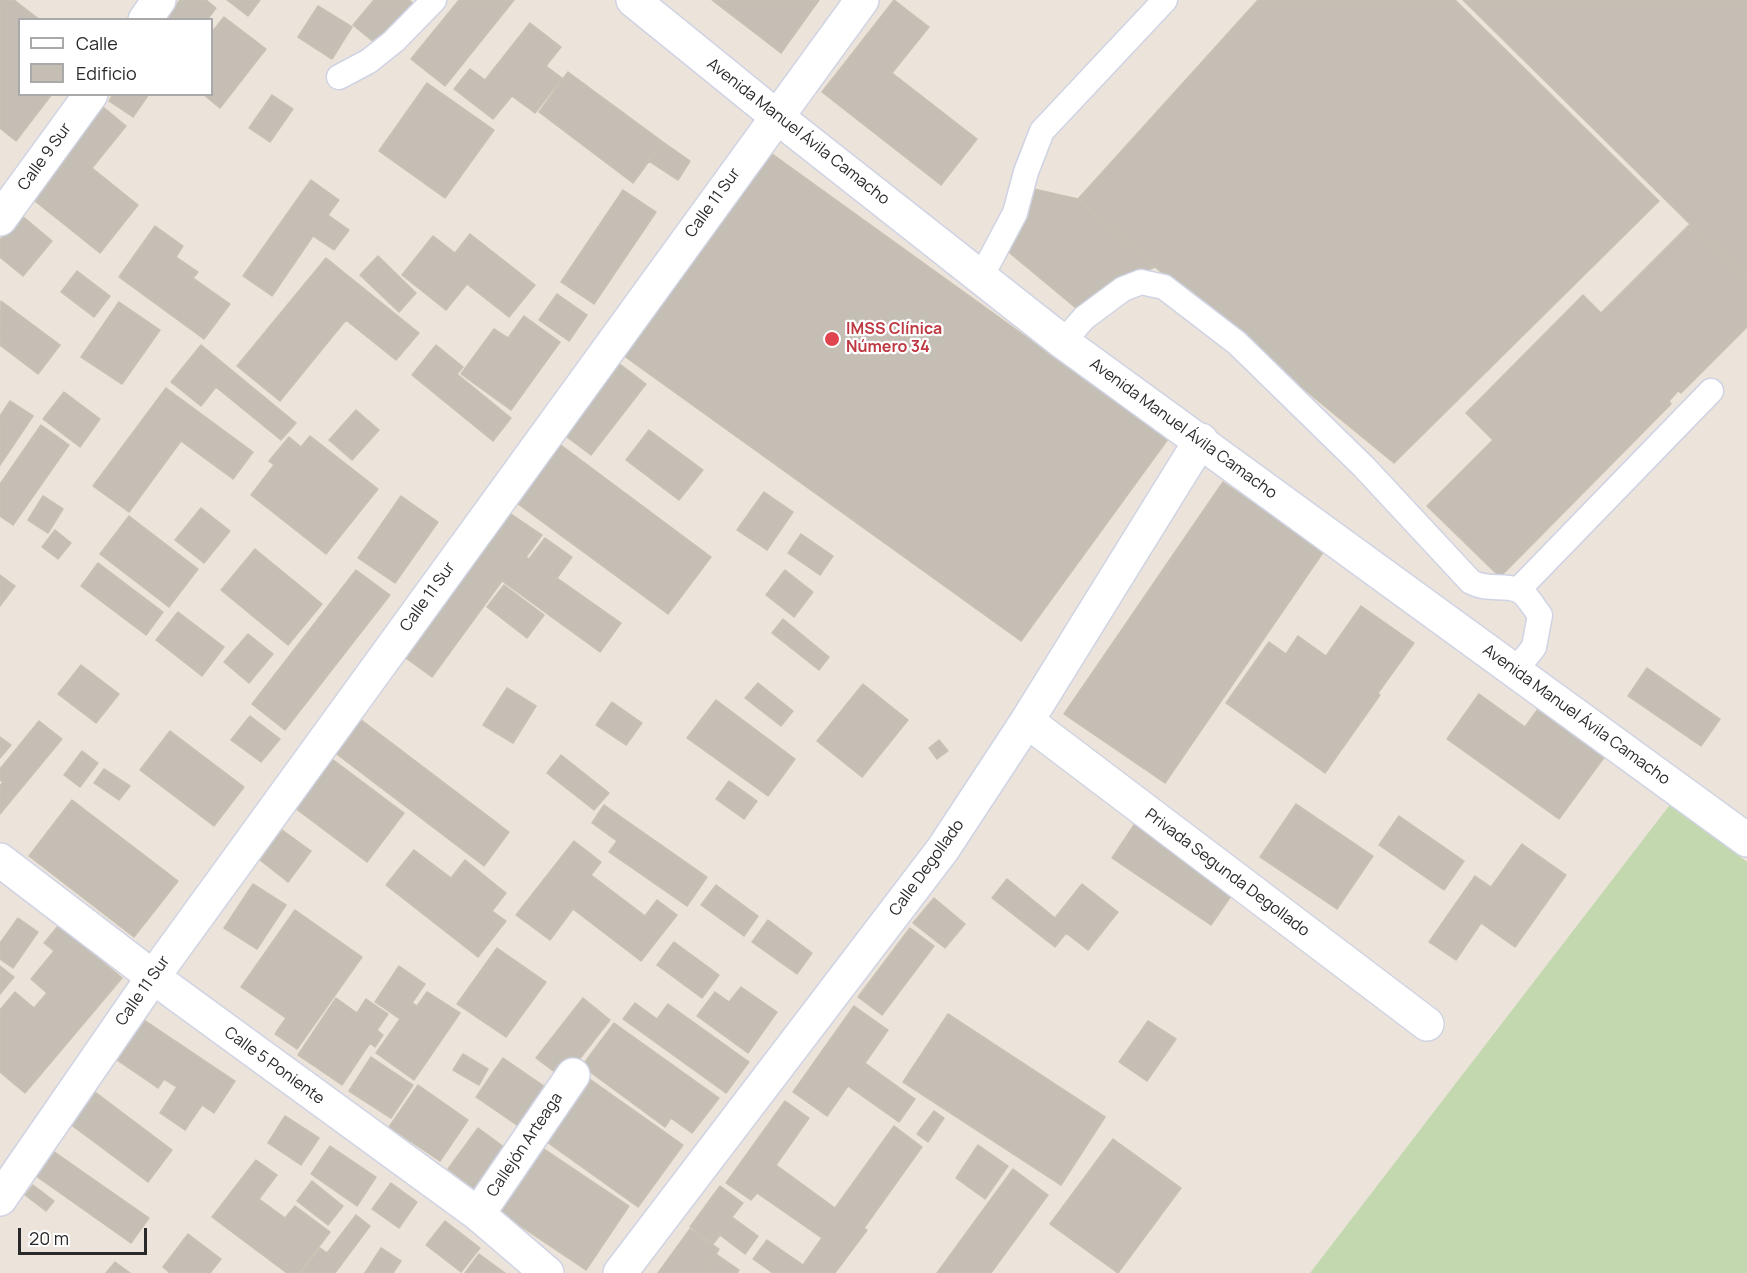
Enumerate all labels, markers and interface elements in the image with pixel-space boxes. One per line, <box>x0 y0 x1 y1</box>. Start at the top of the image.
legend <box>18 18 213 96</box>
text: Calle <box>76 31 118 55</box>
street label: Avenida Manuel Ávila Camacho <box>703 55 893 209</box>
text: Edificio <box>76 61 137 85</box>
street label: Calle 9 Sur <box>14 120 76 194</box>
street label: Calle 11 Sur <box>681 165 745 241</box>
place label: IMSS Clínica Número 34 <box>846 320 942 358</box>
marker: IMSS Clínica Número 34 <box>823 330 841 348</box>
street label: Avenida Manuel Ávila Camacho <box>1086 355 1280 503</box>
street label: Calle 11 Sur <box>396 559 460 635</box>
street label: Avenida Manuel Ávila Camacho <box>1479 641 1673 789</box>
street label: Privada Segunda Degollado <box>1141 805 1313 941</box>
street label: Calle Degollado <box>886 816 968 920</box>
street label: Calle 11 Sur <box>112 952 174 1030</box>
street label: Calle 5 Poniente <box>220 1023 328 1109</box>
street label: Callejón Arteaga <box>483 1089 567 1201</box>
scale bar <box>21 1216 150 1254</box>
text: 20 m <box>29 1226 69 1250</box>

